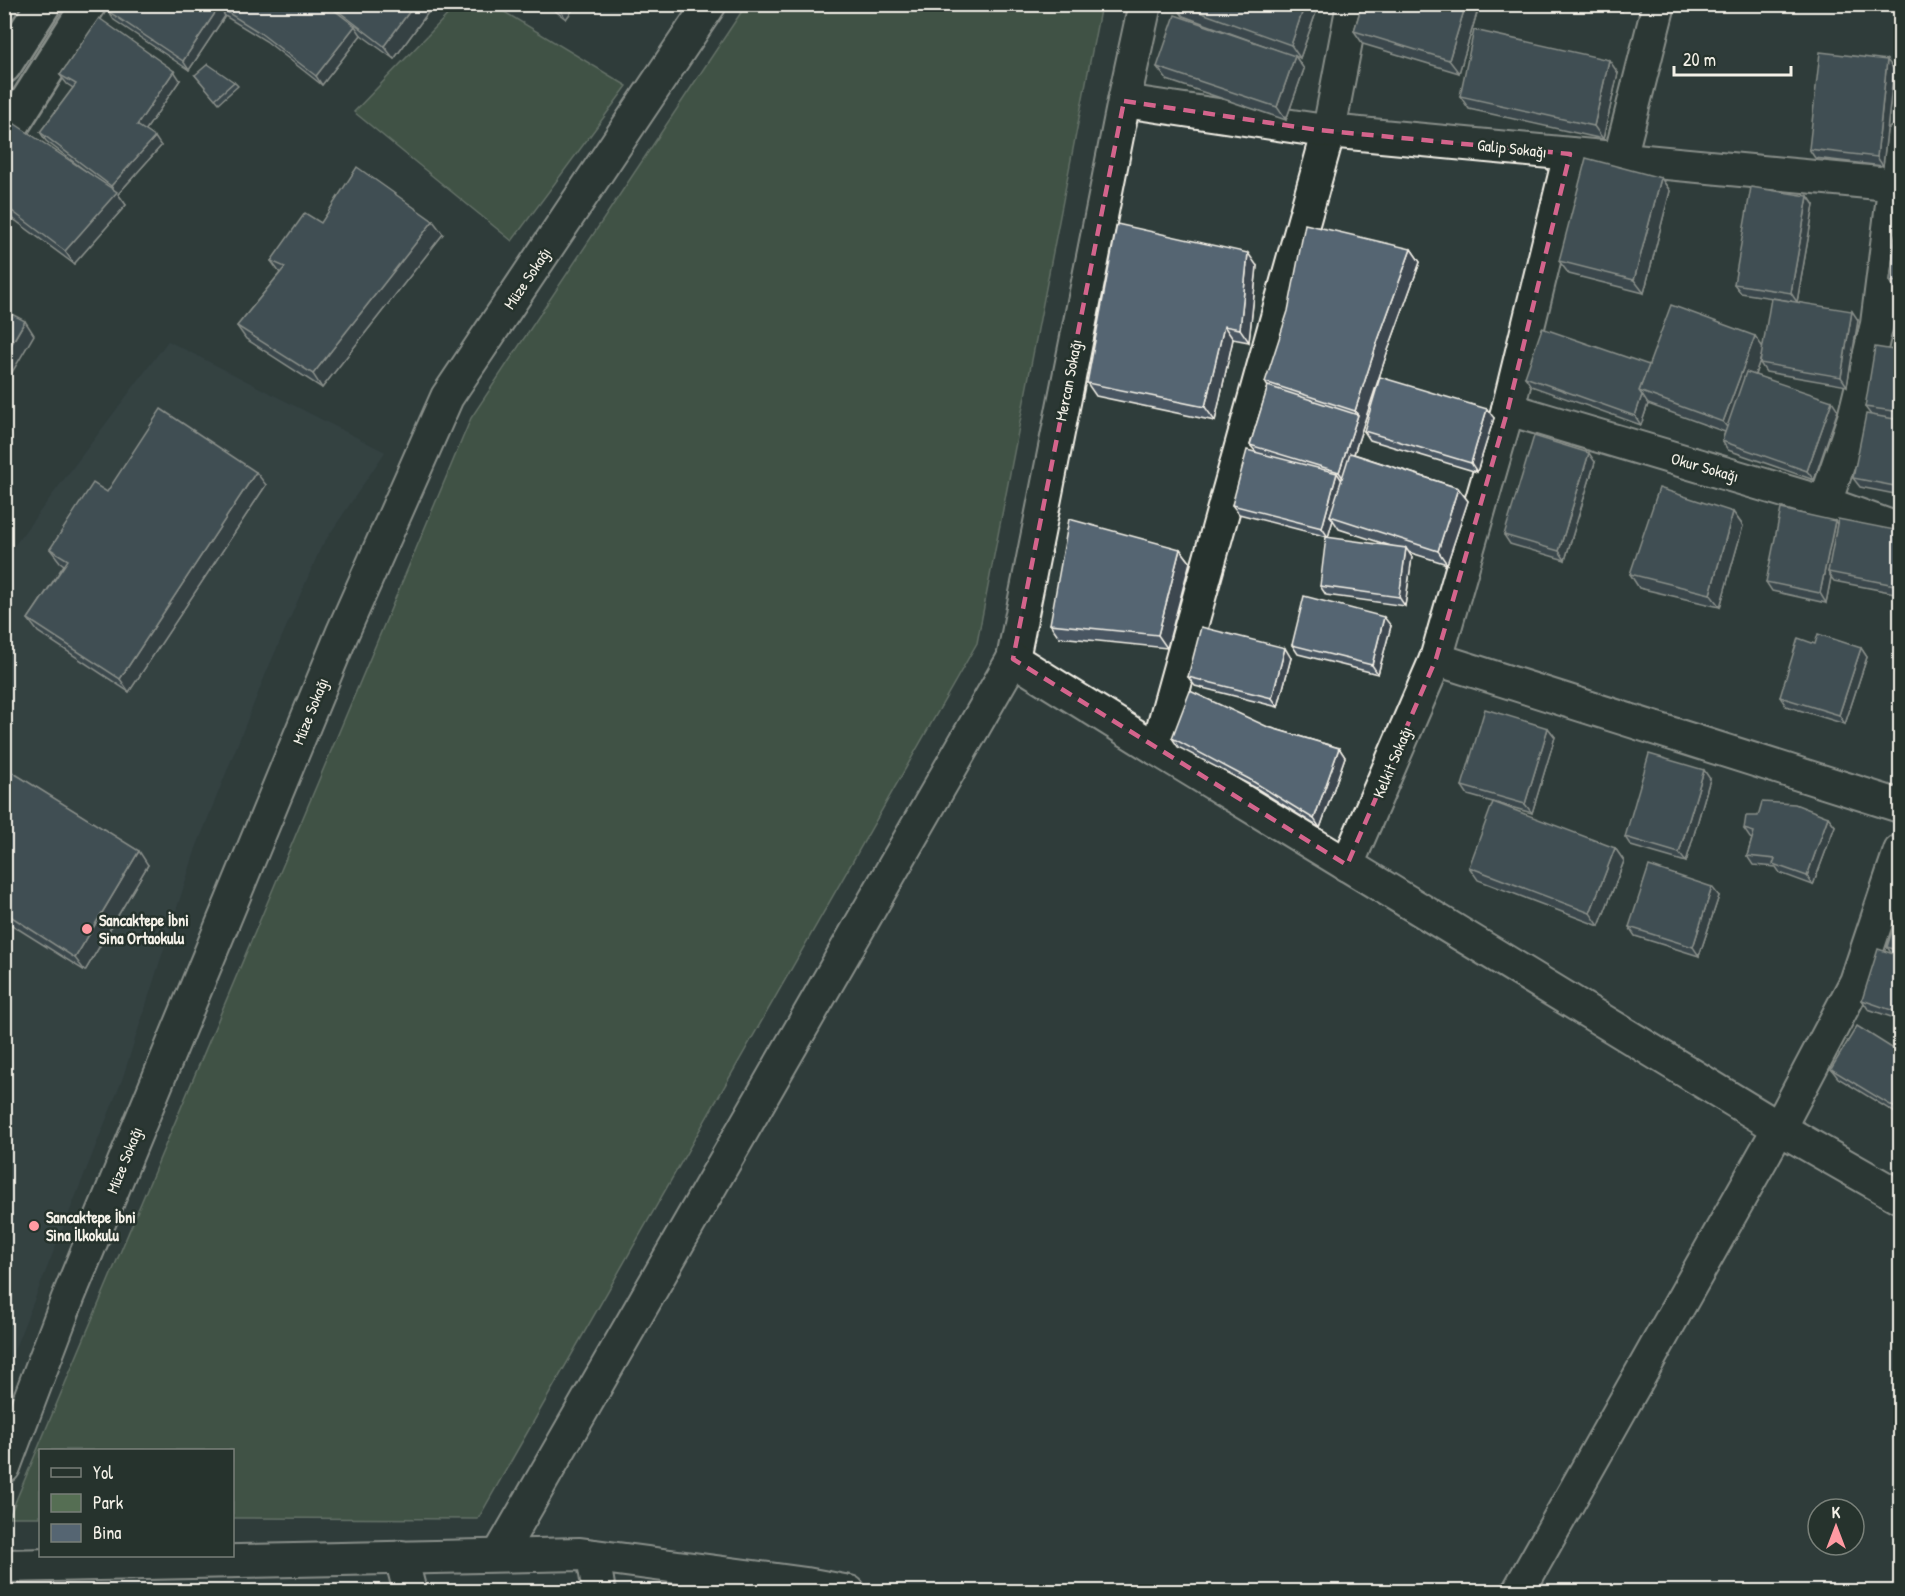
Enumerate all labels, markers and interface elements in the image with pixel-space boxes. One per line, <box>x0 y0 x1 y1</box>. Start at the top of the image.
scale bar <box>1674 39 1791 77</box>
text: 20 m <box>1683 47 1716 72</box>
street label: Galip Sokağı <box>1476 133 1548 163</box>
street label: Müze Sokağı <box>498 243 556 313</box>
street label: Mercan Sokağı <box>1049 337 1087 423</box>
street label: Okur Sokağı <box>1669 447 1741 487</box>
street label: Müze Sokağı <box>287 674 333 748</box>
street label: Kelkit Sokağı <box>1367 723 1417 801</box>
place label: Sancaktepe İbni Sina Ortaokulu <box>99 909 189 949</box>
marker: Sancaktepe İbni Sina Ortaokulu <box>80 922 94 936</box>
street label: Müze Sokağı <box>101 1123 147 1197</box>
place label: Sancaktepe İbni Sina İlkokulu <box>46 1206 136 1246</box>
marker: Sancaktepe İbni Sina İlkokulu <box>27 1219 41 1233</box>
legend <box>39 1449 234 1557</box>
text: Yol <box>93 1460 113 1485</box>
text: Park <box>93 1490 124 1515</box>
north arrow <box>1806 1497 1866 1557</box>
text: K <box>1832 1501 1841 1523</box>
text: Bina <box>93 1520 121 1545</box>

